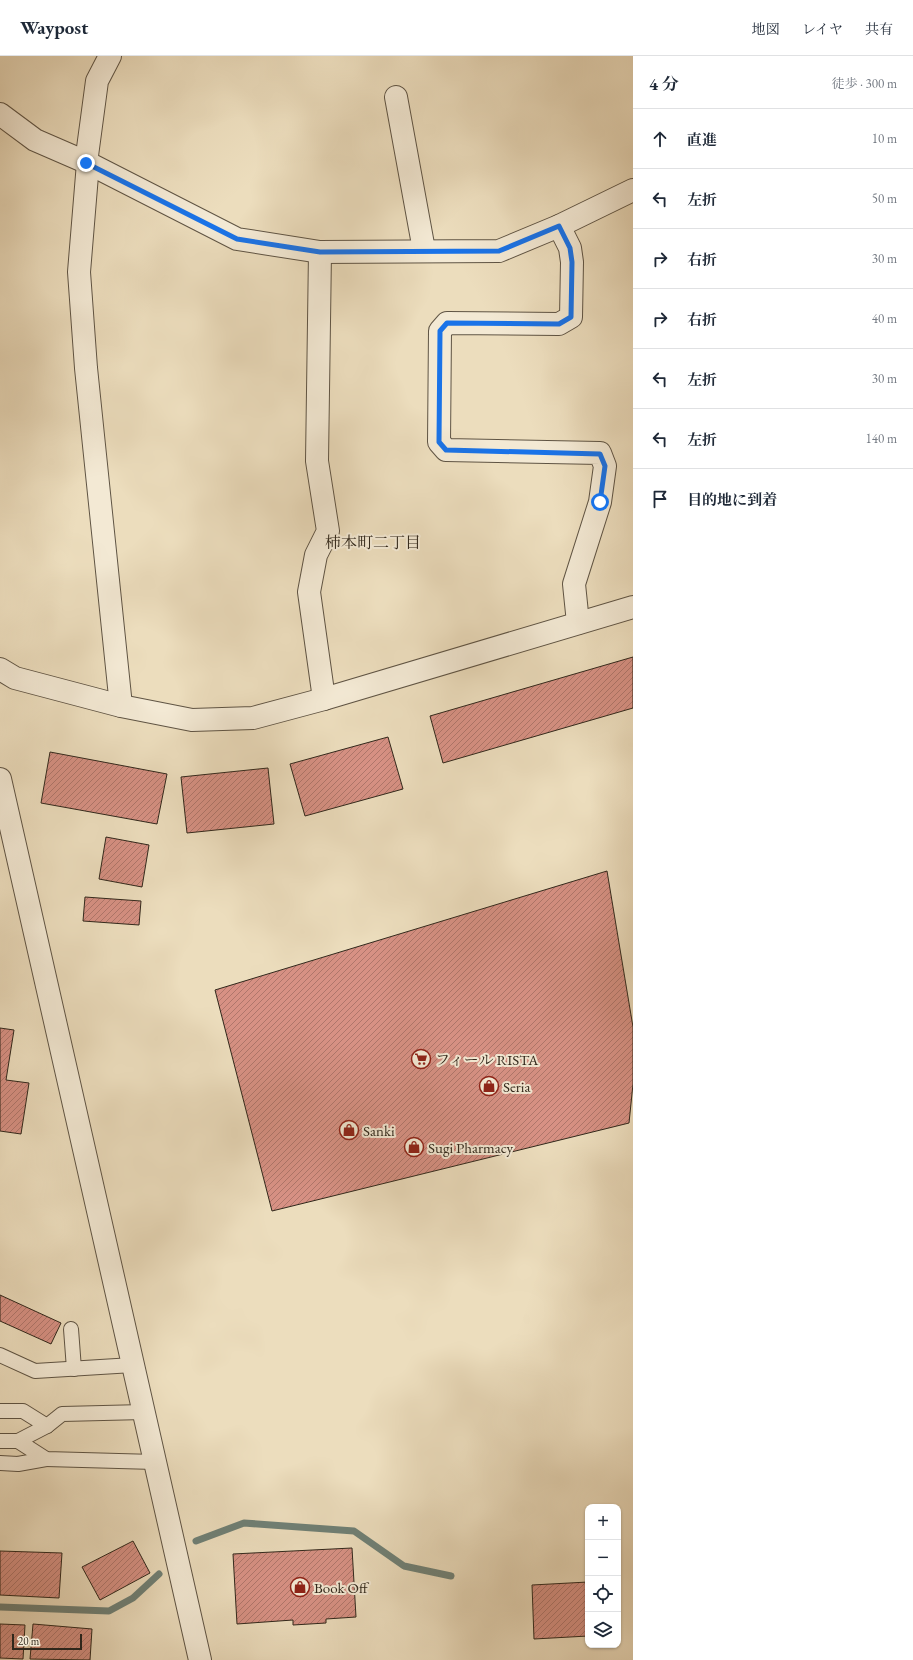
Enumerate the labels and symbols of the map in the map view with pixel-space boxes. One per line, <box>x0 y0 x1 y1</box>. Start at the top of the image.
route end <box>77 154 95 172</box>
route start <box>591 493 609 511</box>
district label: 柿本町二丁目 <box>325 532 421 553</box>
supermarket icon: フィール RISTA <box>410 1048 432 1070</box>
place label: フィール RISTA <box>435 1050 539 1069</box>
shop icon: Seria <box>478 1075 500 1097</box>
place label: Seria <box>503 1077 531 1096</box>
shop icon: Sanki <box>338 1119 360 1141</box>
place label: Sanki <box>363 1121 395 1140</box>
shop icon: Sugi Pharmacy <box>403 1136 425 1158</box>
place label: Sugi Pharmacy <box>428 1138 514 1157</box>
shop icon: Book Off <box>289 1576 311 1598</box>
place label: Book Off <box>314 1578 370 1597</box>
scale bar <box>12 1632 82 1651</box>

